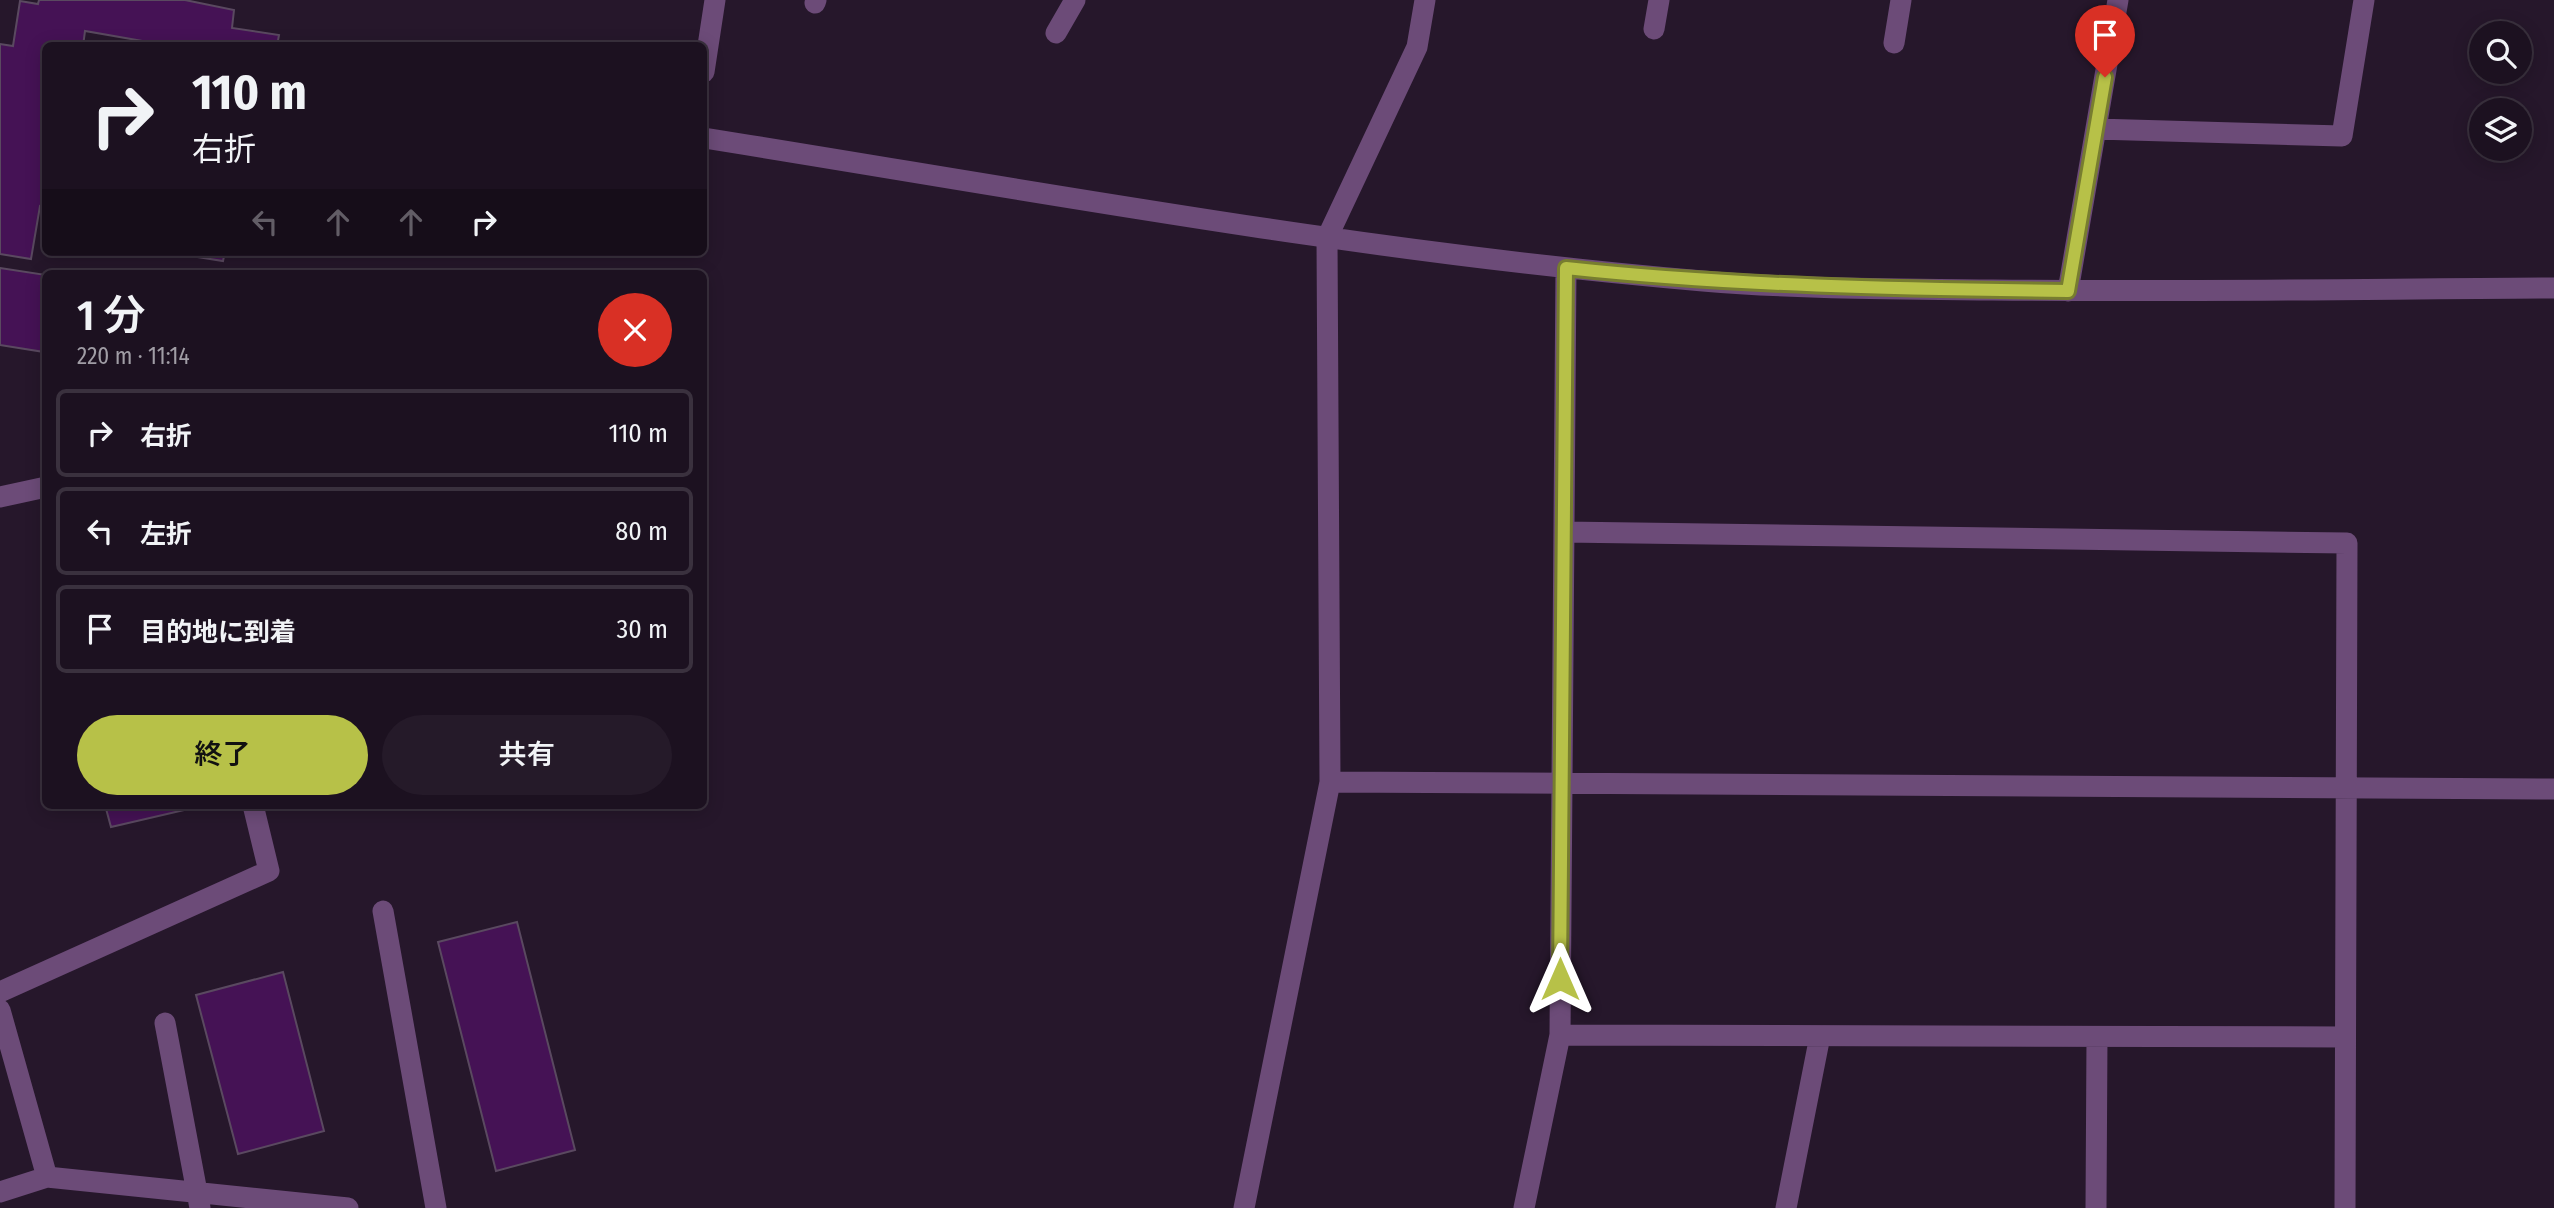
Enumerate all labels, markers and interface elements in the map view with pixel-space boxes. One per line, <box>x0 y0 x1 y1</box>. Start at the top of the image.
pin <box>2075 5 2135 77</box>
icon: arrive <box>2086 16 2124 54</box>
map controls <box>2469 21 2532 161</box>
button: search <box>2469 21 2532 84</box>
text: 110 m <box>192 63 307 122</box>
icon: right <box>77 70 168 161</box>
button: layers <box>2469 98 2532 161</box>
text: 右折 <box>192 130 256 168</box>
icon: left <box>246 203 284 241</box>
icon: ahead <box>319 203 357 241</box>
icon: ahead <box>392 203 430 241</box>
icon: right <box>465 203 503 241</box>
text: 1 分 <box>77 291 146 341</box>
button: close <box>598 293 672 367</box>
text: 220 m · 11:14 <box>77 342 190 370</box>
icon: right <box>81 414 119 452</box>
text: 110 m <box>608 418 668 449</box>
text: 右折 <box>140 421 192 452</box>
icon: left <box>81 512 119 550</box>
text: 80 m <box>615 516 668 547</box>
text: 左折 <box>140 519 192 550</box>
icon: arrive <box>81 610 119 648</box>
text: 30 m <box>617 614 668 645</box>
text: 目的地に到着 <box>140 617 296 648</box>
button: 終了 <box>77 715 368 795</box>
button: 共有 <box>382 715 672 795</box>
position arrow <box>1523 942 1597 1016</box>

